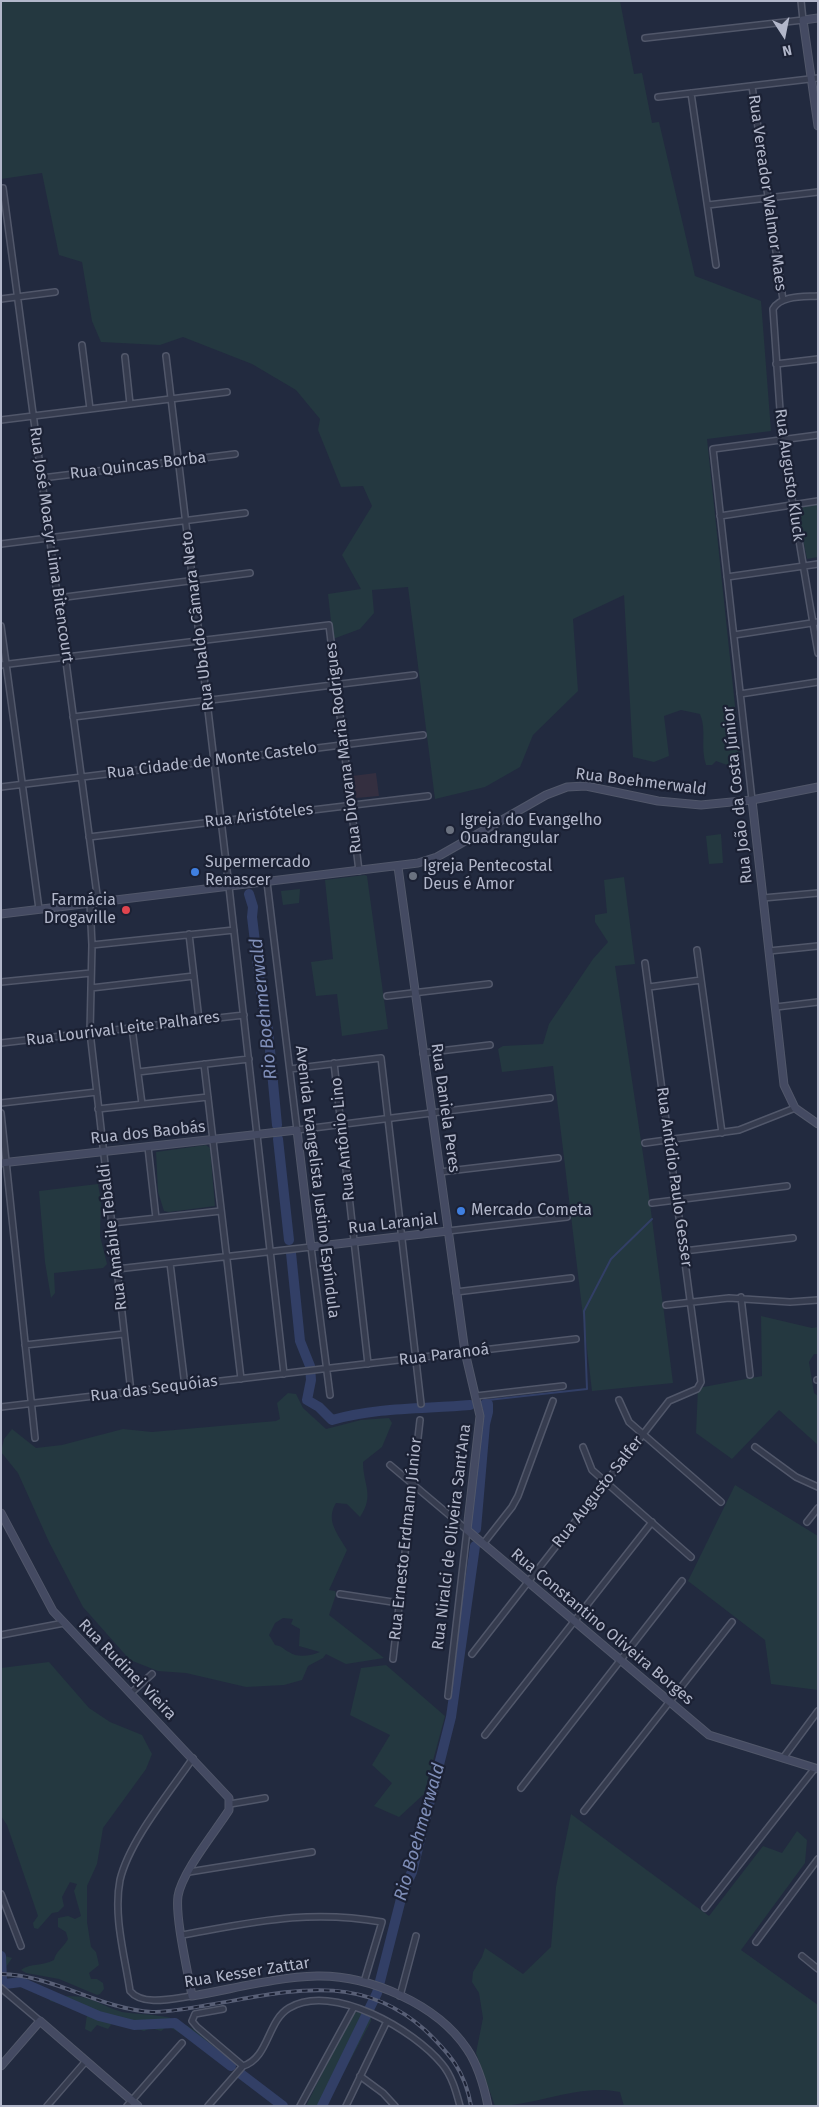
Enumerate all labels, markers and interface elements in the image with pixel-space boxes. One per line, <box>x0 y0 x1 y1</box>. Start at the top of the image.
north arrow <box>759 10 809 60</box>
text: N <box>781 41 793 59</box>
street label: Rua Vereador Walmor Maes <box>744 94 790 292</box>
street label: Rua Augusto Kluck <box>770 407 808 543</box>
street label: Rua José Moacyr Lima Bitencourt <box>25 426 77 664</box>
street label: Rua Quincas Borba <box>69 448 207 484</box>
street label: Rua Ubaldo Câmara Neto <box>177 530 219 712</box>
street label: Rua Diovana Maria Rodrigues <box>322 642 366 854</box>
street label: Rua João da Costa Júnior <box>719 705 757 885</box>
street label: Rua Cidade de Monte Castelo <box>106 739 318 783</box>
street label: Rua Boehmerwald <box>574 764 708 800</box>
street label: Rua Aristóteles <box>204 800 314 832</box>
place label: Igreja do Evangelho Quadrangular <box>460 811 602 849</box>
marker: Igreja do Evangelho Quadrangular <box>444 824 456 836</box>
place label: Supermercado Renascer <box>205 853 311 891</box>
place label: Igreja Pentecostal Deus é Amor <box>423 857 552 895</box>
marker: Supermercado Renascer <box>189 866 201 878</box>
marker: Igreja Pentecostal Deus é Amor <box>407 870 419 882</box>
place label: Farmácia Drogaville <box>44 891 116 929</box>
marker: Farmácia Drogaville <box>120 904 132 916</box>
water label: Rio Boehmerwald <box>246 937 282 1081</box>
street label: Rua Lourival Leite Palhares <box>25 1008 221 1050</box>
street label: Rua Daniela Peres <box>426 1042 464 1174</box>
street label: Avenida Evangelista Justino Espíndula <box>291 1045 343 1319</box>
street label: Rua Antônio Lino <box>327 1076 359 1202</box>
street label: Rua Antídio Paulo Gesser <box>652 1086 696 1268</box>
street label: Rua dos Baobás <box>89 1117 207 1149</box>
street label: Rua Amábile Tebaldi <box>94 1162 132 1312</box>
place label: Mercado Cometa <box>471 1201 592 1221</box>
marker: Mercado Cometa <box>455 1205 467 1217</box>
street label: Rua Laranjal <box>347 1210 439 1238</box>
street label: Rua Paranoá <box>398 1340 490 1370</box>
street label: Rua das Sequóias <box>89 1372 219 1406</box>
street label: Rua Niralci de Oliveira Sant'Ana <box>429 1423 475 1651</box>
street label: Rua Augusto Salfer <box>548 1432 648 1552</box>
street label: Rua Ernesto Erdmann Júnior <box>386 1437 426 1641</box>
street label: Rua Constantino Oliveira Borges <box>507 1545 697 1709</box>
street label: Rua Rudinei Vieira <box>74 1616 180 1724</box>
water label: Rio Boehmerwald <box>390 1761 450 1903</box>
street label: Rua Kesser Zattar <box>183 1954 311 1992</box>

